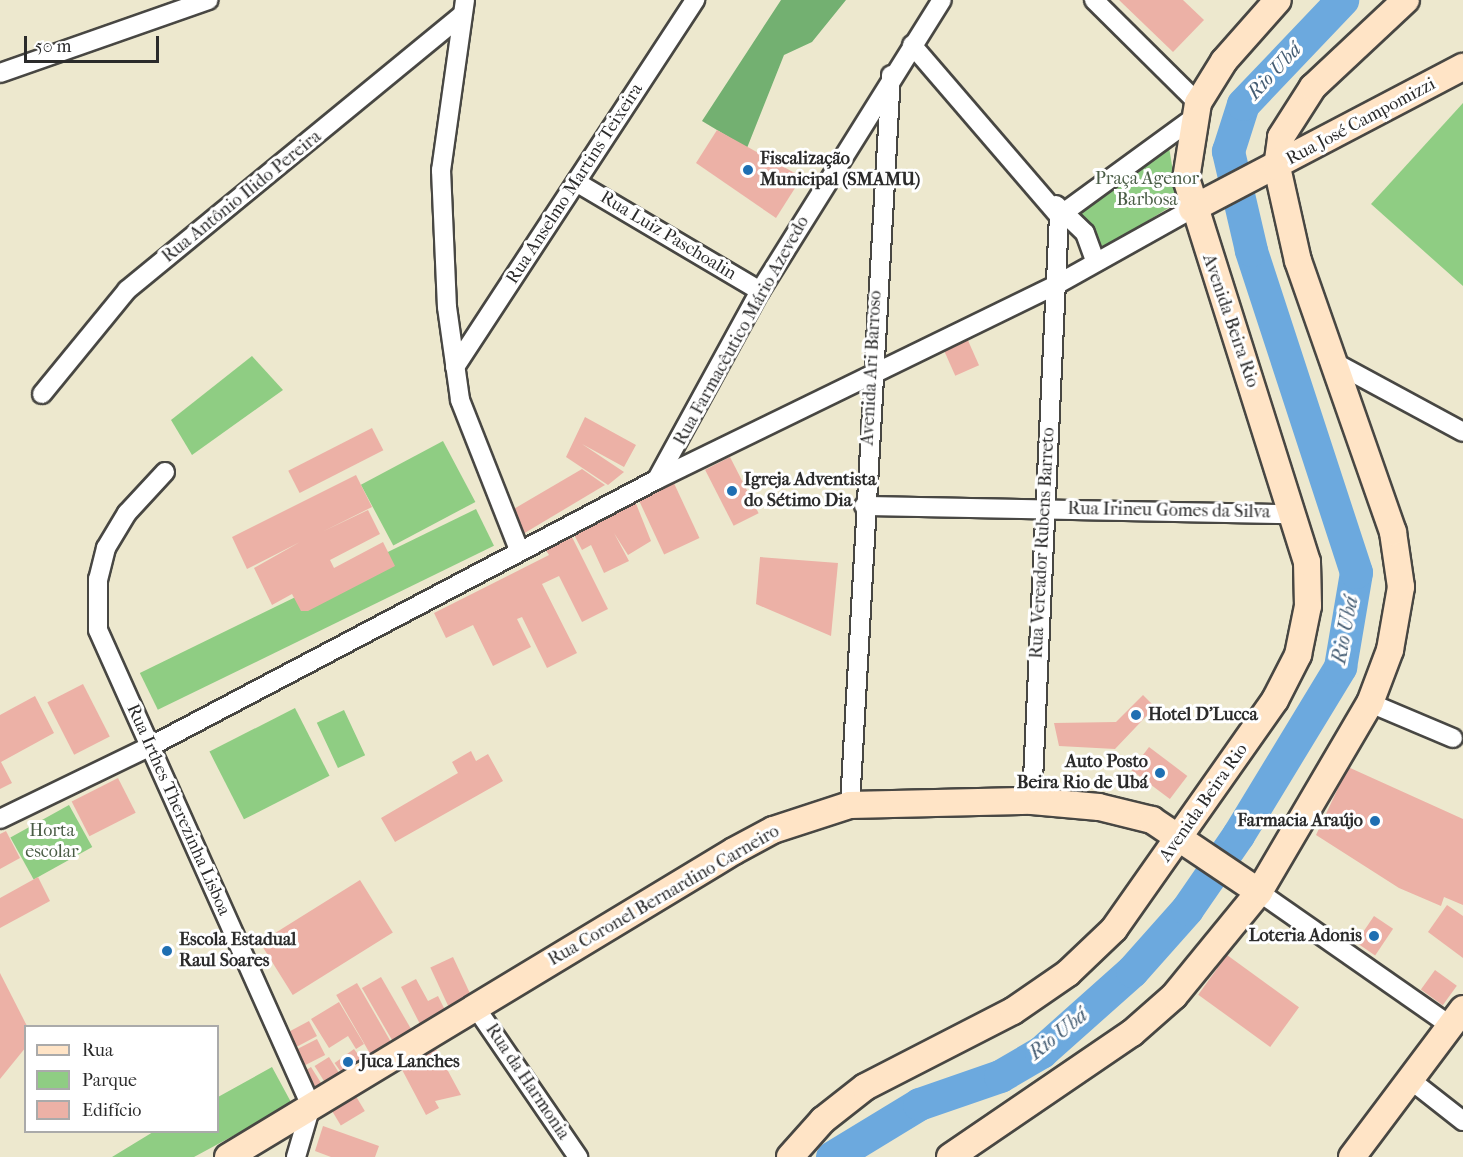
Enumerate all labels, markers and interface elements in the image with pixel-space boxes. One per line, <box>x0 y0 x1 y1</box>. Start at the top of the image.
scale bar <box>27 24 162 62</box>
text: 50 m <box>35 36 71 57</box>
water label: Rio Ubá <box>1242 38 1306 104</box>
street label: Rua José Campomizzi <box>1283 74 1439 170</box>
street label: Rua Anselmo Martins Teixeira <box>502 80 648 288</box>
street label: Rua Antônio Ilido Pereira <box>158 126 326 268</box>
place label: Fiscalização Municipal (SMAMU) <box>760 149 920 192</box>
marker: Fiscalização Municipal (SMAMU) <box>741 163 755 177</box>
park label: Praça Agenor Barbosa <box>1095 169 1199 212</box>
street label: Rua Luiz Paschoalin <box>596 187 740 285</box>
street label: Rua Farmacêutico Mário Azevedo <box>670 213 814 449</box>
street label: Avenida Beira Rio <box>1197 251 1263 391</box>
street label: Avenida Ari Barroso <box>857 290 887 446</box>
street label: Rua Vereador Rubens Barreto <box>1026 427 1060 659</box>
place label: Igreja Adventista do Sétimo Dia <box>744 470 876 512</box>
marker: Igreja Adventista do Sétimo Dia <box>725 484 739 498</box>
street label: Rua Irineu Gomes da Silva <box>1067 498 1271 524</box>
water label: Rio Ubá <box>1327 594 1363 666</box>
street label: Rua Irthes Therezinha Lisboa <box>121 701 235 919</box>
place label: Hotel D'Lucca <box>1148 704 1258 726</box>
marker: Hotel D'Lucca <box>1129 708 1143 722</box>
street label: Avenida Beira Rio <box>1155 740 1253 866</box>
place label: Auto Posto Beira Rio de Ubá <box>1017 752 1148 795</box>
marker: Auto Posto Beira Rio de Ubá <box>1153 766 1167 780</box>
place label: Farmacia Araújo <box>1237 810 1363 832</box>
marker: Farmacia Araújo <box>1368 814 1382 828</box>
park label: Horta escolar <box>25 821 79 864</box>
street label: Rua Coronel Bernardino Carneiro <box>545 821 783 971</box>
place label: Loteria Adonis <box>1249 925 1362 947</box>
marker: Loteria Adonis <box>1367 929 1381 943</box>
place label: Escola Estadual Raul Soares <box>179 930 296 972</box>
marker: Escola Estadual Raul Soares <box>160 944 174 958</box>
water label: Rio Ubá <box>1024 1003 1092 1065</box>
street label: Rua da Harmonia <box>480 1020 574 1144</box>
legend <box>24 1025 219 1133</box>
text: Rua <box>82 1040 113 1061</box>
place label: Juca Lanches <box>360 1051 460 1073</box>
marker: Juca Lanches <box>341 1055 355 1069</box>
text: Parque <box>82 1070 137 1091</box>
text: Edifício <box>82 1100 141 1121</box>

